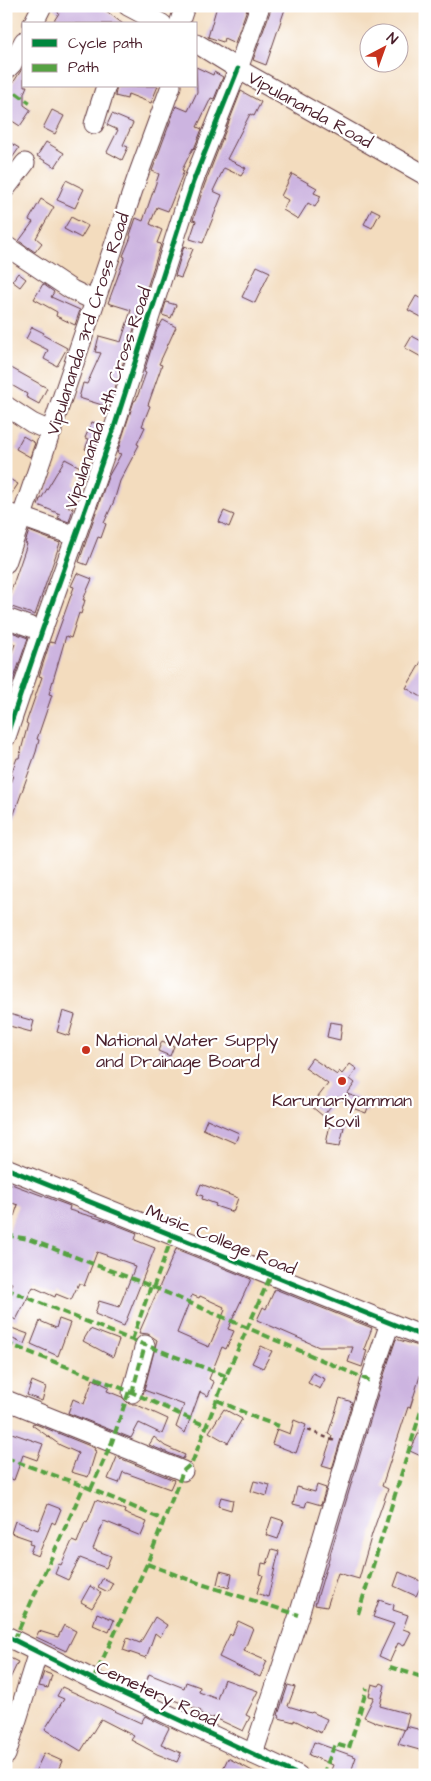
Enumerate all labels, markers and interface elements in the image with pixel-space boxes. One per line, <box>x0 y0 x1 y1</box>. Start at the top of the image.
legend <box>22 22 198 88</box>
north arrow <box>358 22 408 72</box>
text: N <box>382 29 402 50</box>
text: Cycle path <box>68 33 143 55</box>
text: Path <box>68 57 99 78</box>
street label: Vipulananda Road <box>243 65 377 155</box>
street label: Vipulananda 3rd Cross Road <box>40 209 136 439</box>
street label: Vipulananda 4th Cross Road <box>58 284 158 512</box>
place label: National Water Supply and Drainage Board <box>96 1028 279 1075</box>
marker: National Water Supply and Drainage Board <box>80 1044 92 1056</box>
marker: Karumariyamman Kovil <box>336 1075 348 1087</box>
place label: Karumariyamman Kovil <box>272 1088 412 1134</box>
street label: Music College Road <box>142 1198 300 1283</box>
street label: Cemetery Road <box>92 1655 222 1734</box>

